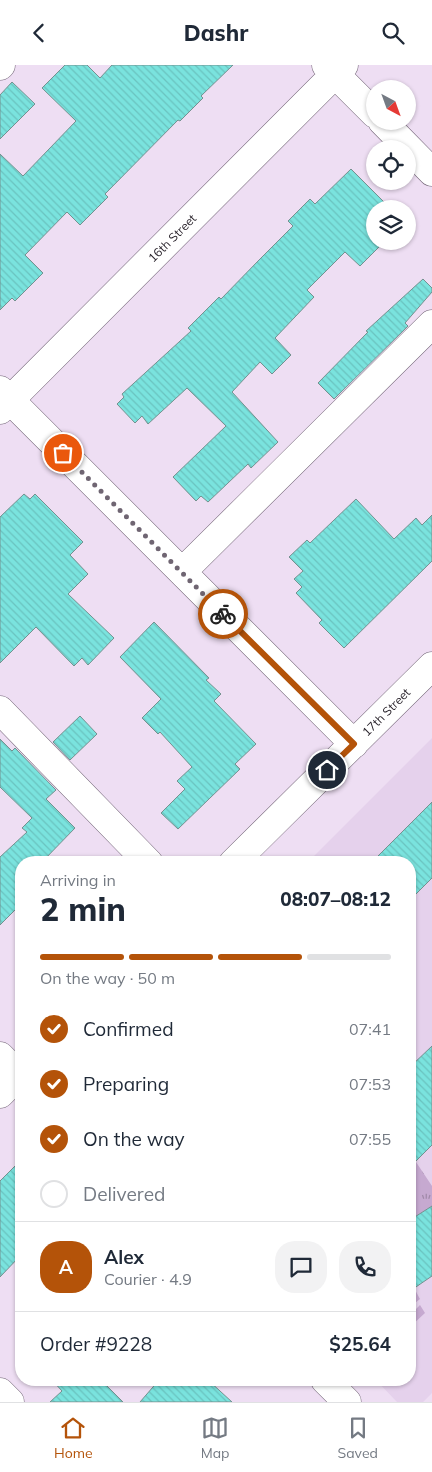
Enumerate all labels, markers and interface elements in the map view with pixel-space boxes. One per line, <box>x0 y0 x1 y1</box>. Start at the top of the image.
icon: back <box>25 19 53 47</box>
text: Dashr <box>184 19 248 47</box>
icon: search <box>379 19 407 47</box>
north arrow <box>366 80 416 130</box>
map controls <box>366 80 416 250</box>
button: locate <box>366 140 416 190</box>
button: layers <box>366 200 416 250</box>
street label: 16th Street <box>145 211 199 265</box>
pin <box>42 432 84 474</box>
icon: bag <box>49 439 77 467</box>
courier <box>198 589 248 639</box>
icon: bike <box>209 600 237 628</box>
street label: 17th Street <box>359 685 413 739</box>
pin <box>306 749 348 791</box>
icon: home <box>313 756 341 784</box>
text: Arriving in <box>40 870 116 890</box>
text: 08:07–08:12 <box>280 887 391 911</box>
text: 2 min <box>40 889 126 929</box>
text: On the way · 50 m <box>40 968 175 988</box>
icon: check <box>40 1015 68 1043</box>
text: Confirmed <box>83 1017 174 1041</box>
text: 07:41 <box>349 1019 391 1039</box>
icon: check <box>40 1070 68 1098</box>
text: Preparing <box>83 1072 169 1096</box>
text: 07:53 <box>349 1074 391 1094</box>
icon: check <box>40 1125 68 1153</box>
text: On the way <box>83 1127 185 1151</box>
text: 07:55 <box>349 1129 391 1149</box>
text: Delivered <box>83 1182 165 1206</box>
button: chat <box>275 1241 327 1293</box>
button: phone <box>339 1241 391 1293</box>
text: Alex <box>104 1245 144 1269</box>
text: A <box>59 1255 73 1279</box>
text: Courier · 4.9 <box>104 1269 192 1289</box>
text: Order #9228 <box>40 1332 152 1356</box>
text: $25.64 <box>329 1332 391 1356</box>
tab: Home <box>54 1414 93 1462</box>
tab: Map <box>201 1414 230 1462</box>
tab: Saved <box>338 1414 378 1462</box>

